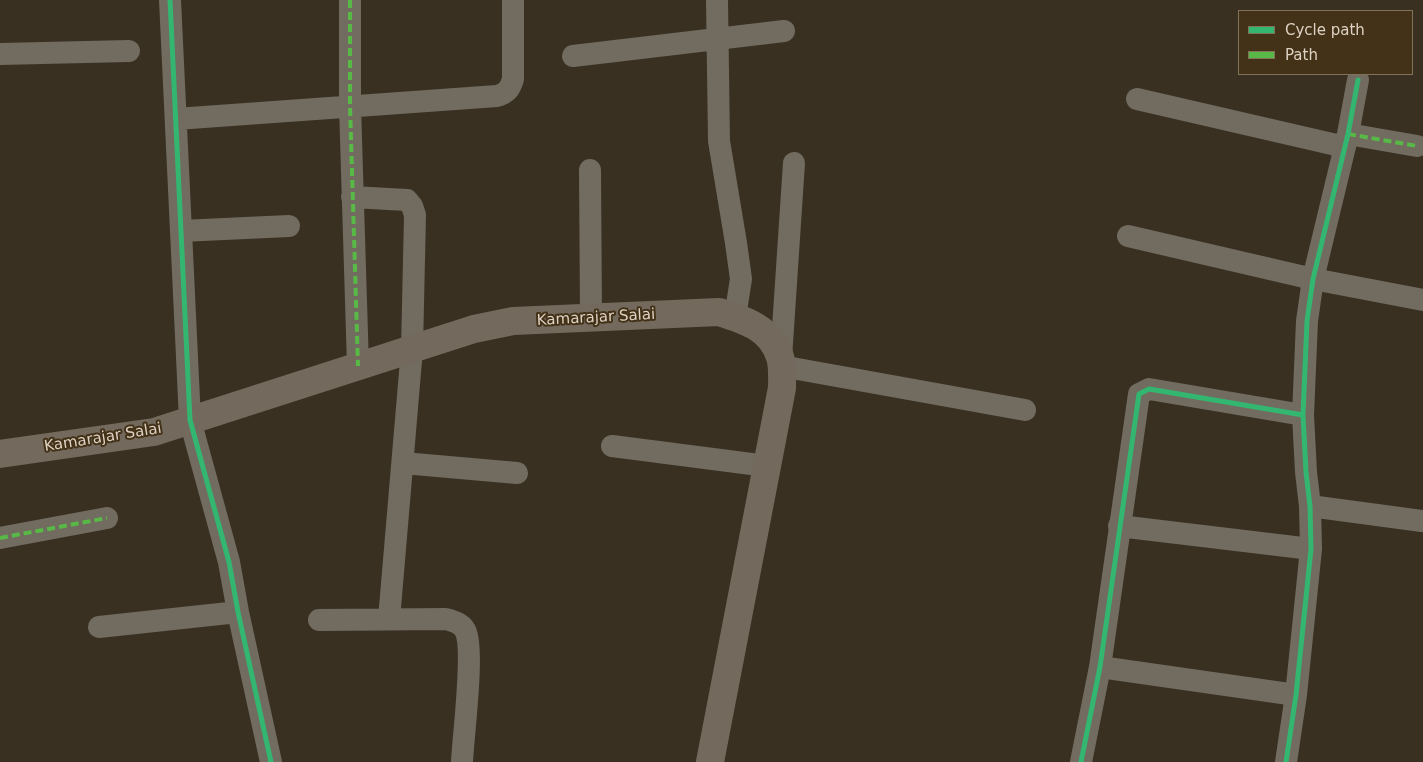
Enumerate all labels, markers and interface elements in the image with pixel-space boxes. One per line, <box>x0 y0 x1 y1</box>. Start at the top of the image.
legend <box>1238 10 1413 75</box>
text: Cycle path <box>1285 21 1365 39</box>
text: Path <box>1285 46 1318 64</box>
street label: Kamarajar Salai <box>536 306 656 330</box>
street label: Kamarajar Salai <box>43 420 163 456</box>

